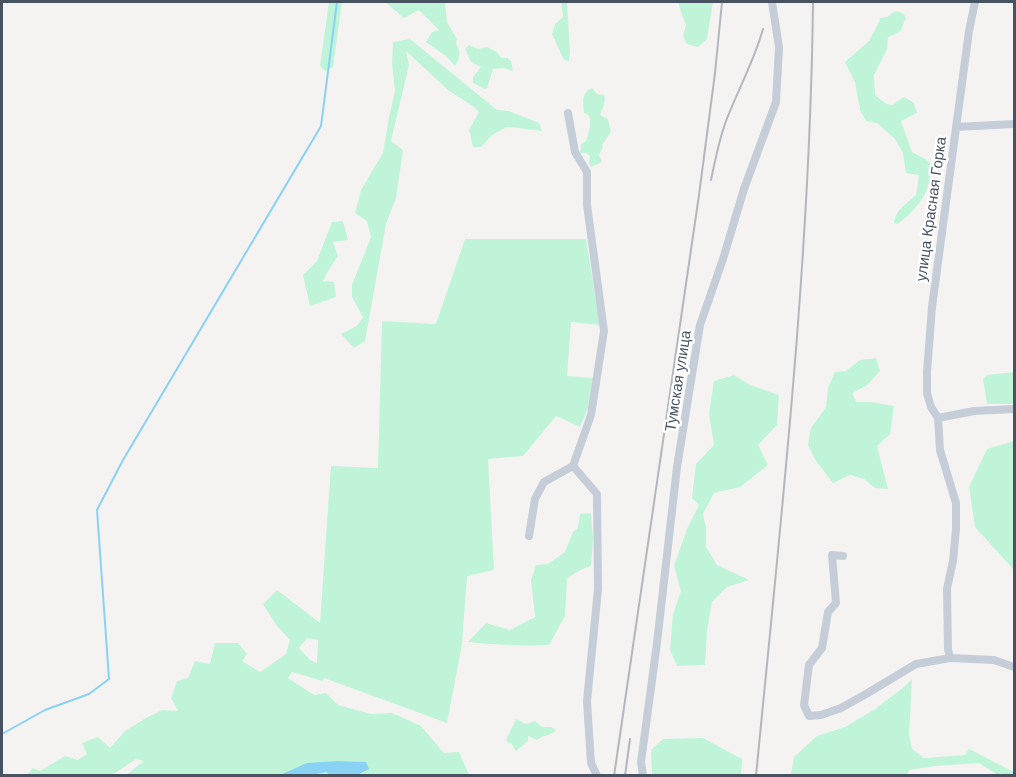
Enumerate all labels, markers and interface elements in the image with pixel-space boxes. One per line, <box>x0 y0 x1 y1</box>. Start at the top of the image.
street label: улица Красная Горка <box>911 135 951 283</box>
street label: Тумская улица <box>660 328 696 433</box>

